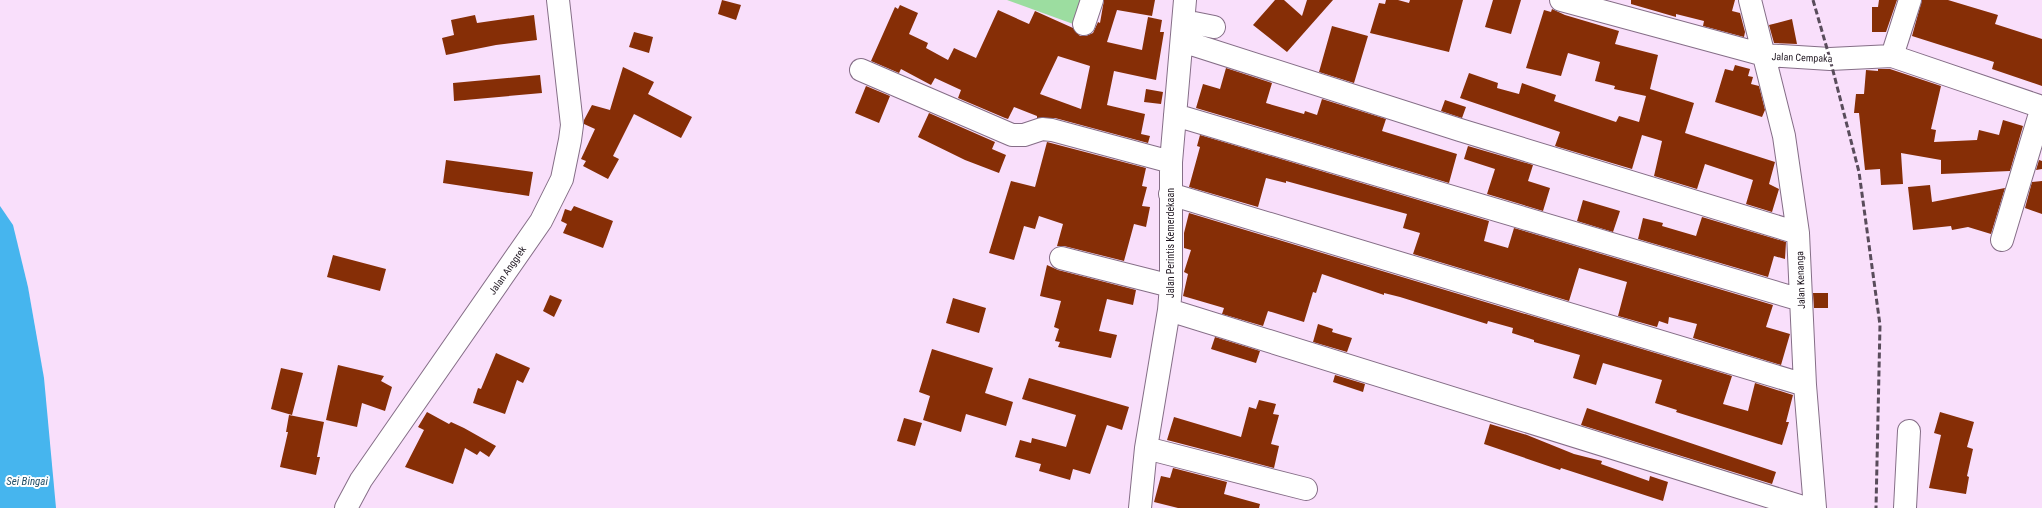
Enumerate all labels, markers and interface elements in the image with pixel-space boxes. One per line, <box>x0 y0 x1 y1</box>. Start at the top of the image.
street label: Jalan Cempaka <box>1771 51 1833 64</box>
street label: Jalan Perintis Kemerdekaan <box>1165 188 1176 298</box>
street label: Jalan Anggrek <box>487 244 528 297</box>
street label: Jalan Kenanga <box>1794 251 1807 309</box>
water label: Sei Bingai <box>6 475 48 488</box>

